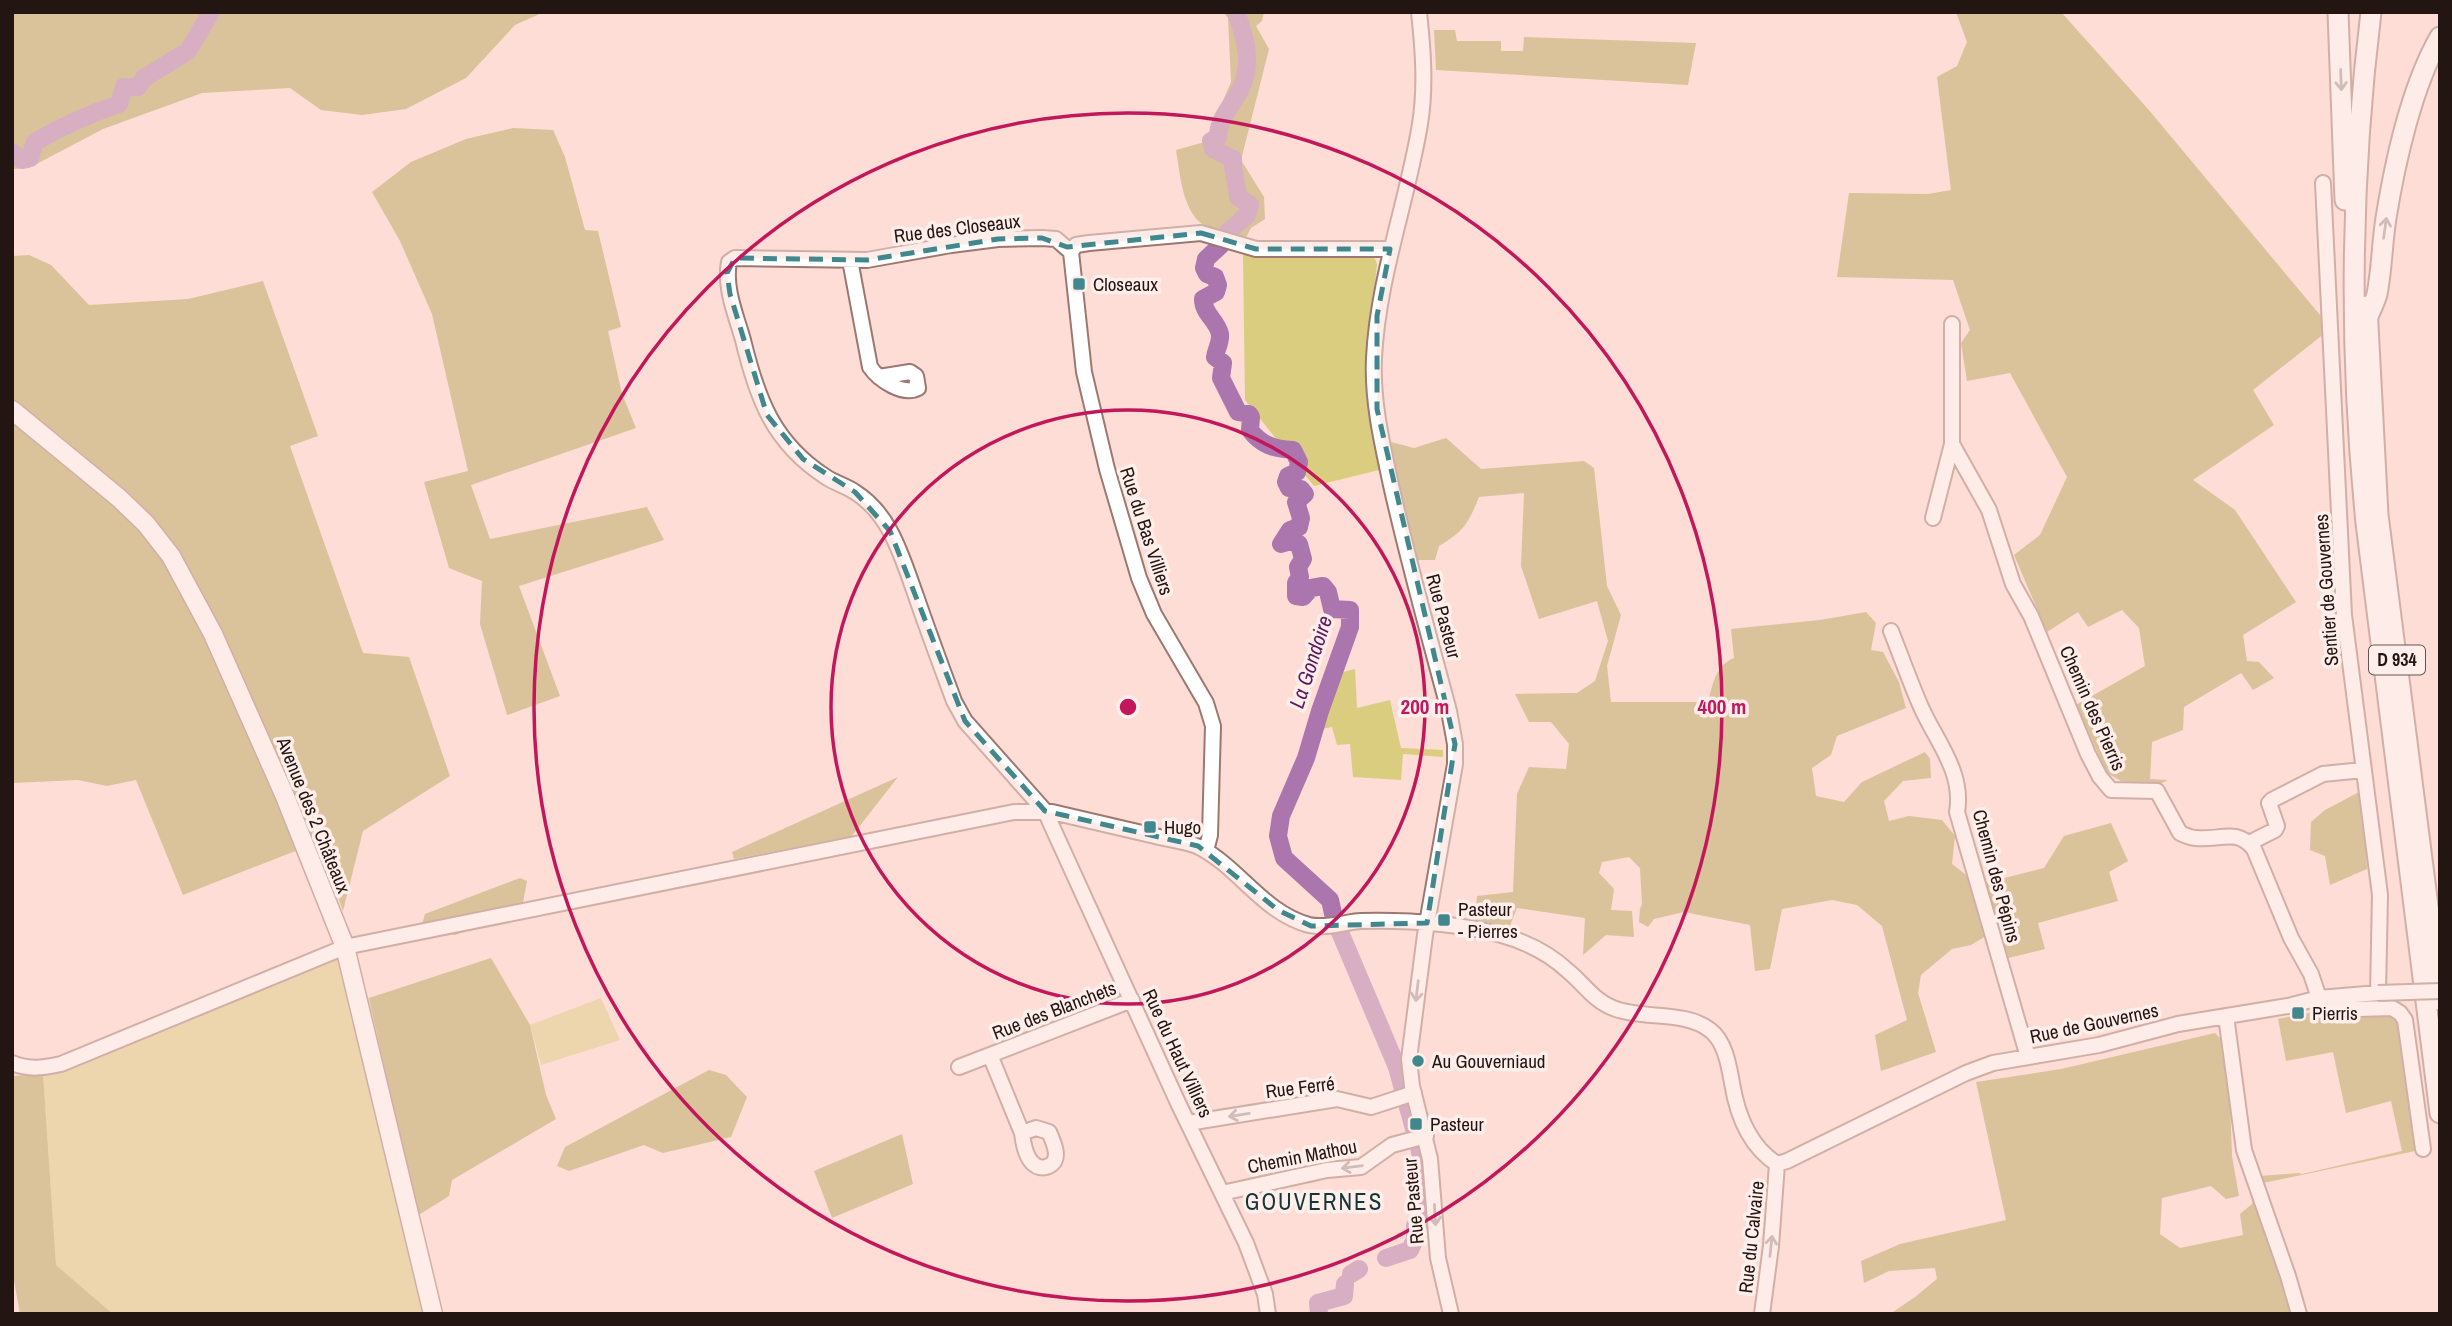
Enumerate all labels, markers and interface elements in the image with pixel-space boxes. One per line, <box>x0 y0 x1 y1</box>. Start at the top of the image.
one-way arrow <box>2335 69 2348 92</box>
street label: Rue des Closeaux <box>892 207 1022 249</box>
one-way arrow <box>2378 217 2391 240</box>
place label: Closeaux <box>1093 271 1158 297</box>
marker: Closeaux <box>1071 276 1087 292</box>
street label: Rue du Bas Villiers <box>1114 464 1180 599</box>
street label: Sentier de Gouvernes <box>2308 513 2344 667</box>
street label: Rue Pasteur <box>1420 571 1468 662</box>
water label: La Gondoire <box>1282 612 1339 712</box>
street label: Chemin des Pierris <box>2054 641 2132 775</box>
road number: D 934 <box>2369 646 2425 674</box>
text: 200 m <box>1401 692 1449 721</box>
text: 400 m <box>1698 692 1746 721</box>
centre of rings <box>1116 695 1140 719</box>
street label: Avenue des 2 Châteaux <box>270 732 357 897</box>
street label: Chemin des Pépins <box>1967 807 2027 946</box>
place label: Hugo <box>1164 814 1201 840</box>
marker: Hugo <box>1142 819 1158 835</box>
place label: Pasteur - Pierres <box>1458 896 1518 944</box>
marker: Pasteur - Pierres <box>1436 912 1452 928</box>
street label: Rue des Blanchets <box>988 974 1120 1046</box>
one-way arrow <box>1410 979 1423 1001</box>
street label: Rue du Haut Villiers <box>1137 984 1219 1122</box>
street label: Rue de Gouvernes <box>2027 997 2161 1049</box>
place label: Pierris <box>2312 1000 2358 1026</box>
marker: Pierris <box>2290 1005 2306 1021</box>
place label: Au Gouverniaud <box>1431 1048 1545 1074</box>
marker: Au Gouverniaud <box>1410 1053 1426 1069</box>
street label: Rue Ferré <box>1264 1070 1336 1104</box>
one-way arrow <box>1228 1109 1251 1122</box>
place label: Pasteur <box>1430 1111 1485 1137</box>
marker: Pasteur <box>1408 1116 1424 1132</box>
street label: Chemin Mathou <box>1245 1133 1359 1179</box>
street label: Rue Pasteur <box>1396 1156 1430 1245</box>
one-way arrow <box>1341 1161 1364 1174</box>
street label: Rue du Calvaire <box>1732 1180 1770 1294</box>
district label: GOUVERNES <box>1245 1186 1383 1217</box>
one-way arrow <box>1429 1203 1442 1226</box>
one-way arrow <box>1765 1235 1778 1258</box>

